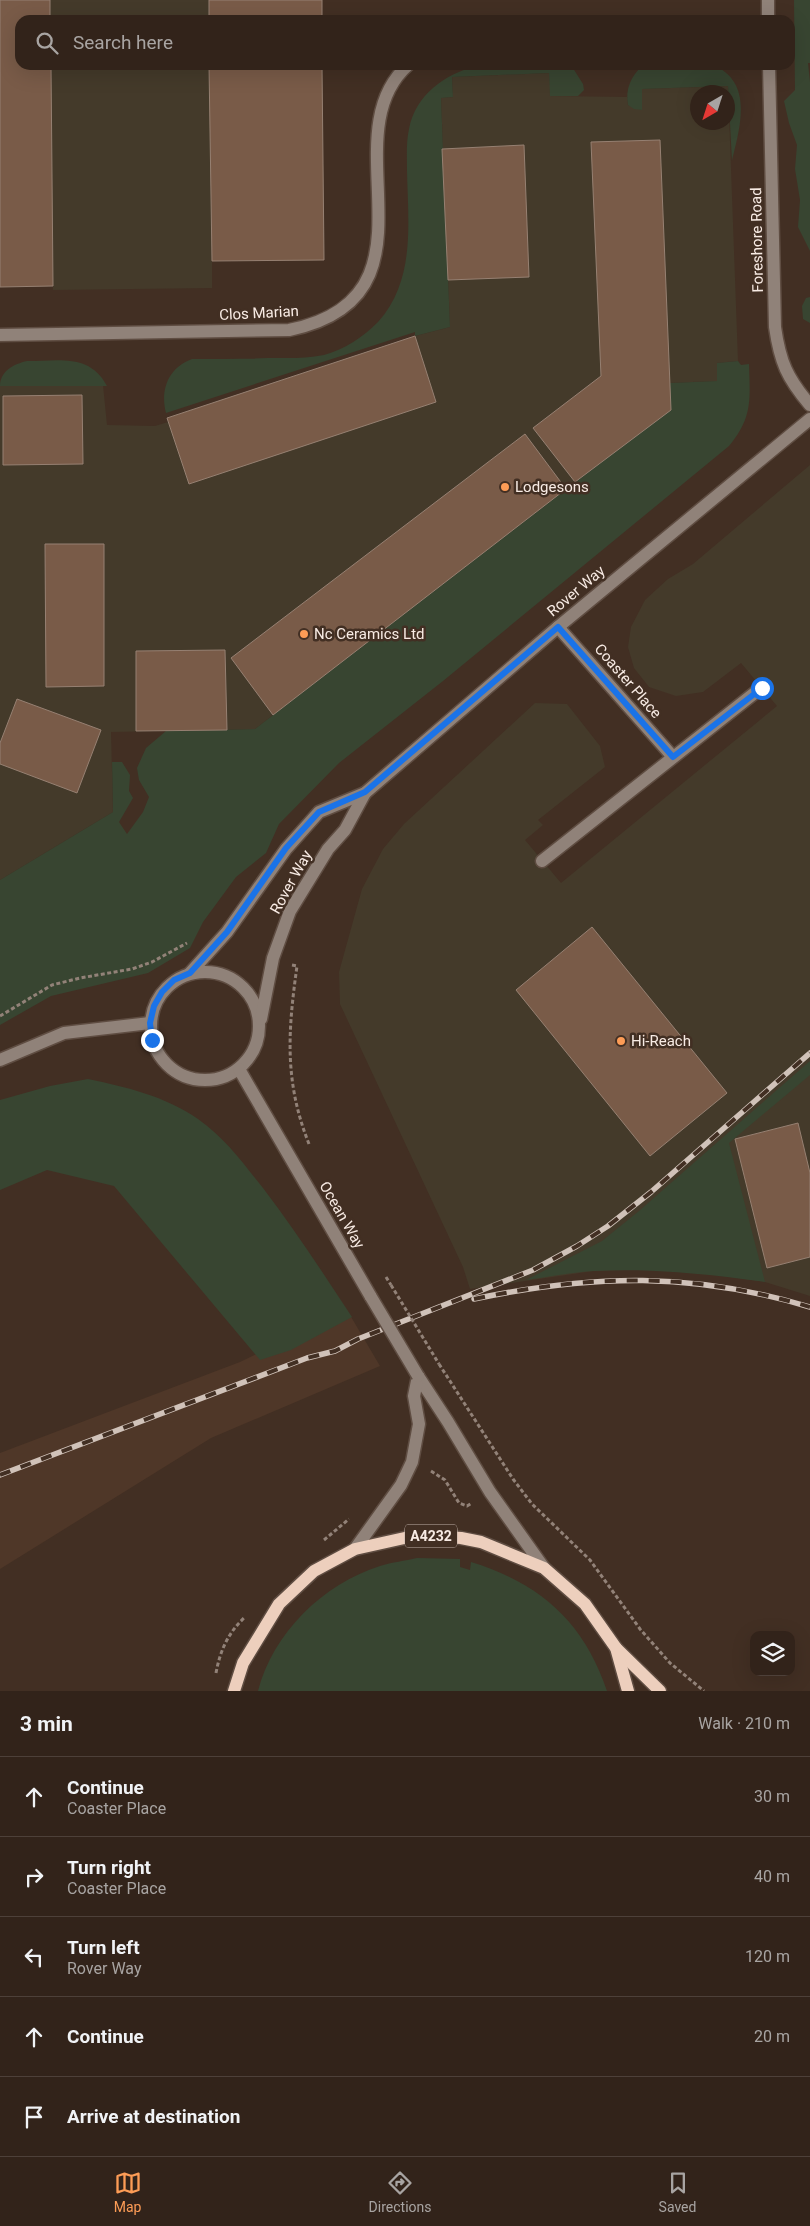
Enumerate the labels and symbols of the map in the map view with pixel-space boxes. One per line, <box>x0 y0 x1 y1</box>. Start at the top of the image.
north arrow <box>690 85 735 130</box>
street label: Foreshore Road <box>747 187 767 293</box>
street label: Clos Marian <box>219 302 299 324</box>
place label: Lodgesons <box>515 478 589 496</box>
marker: Lodgesons <box>499 481 511 493</box>
street label: Rover Way <box>543 562 609 620</box>
place label: Nc Ceramics Ltd <box>314 625 425 643</box>
marker: Nc Ceramics Ltd <box>298 628 310 640</box>
street label: Coaster Place <box>591 640 665 722</box>
route start <box>751 677 774 700</box>
street label: Rover Way <box>266 847 316 917</box>
route end <box>141 1029 164 1052</box>
place label: Hi-Reach <box>631 1032 691 1050</box>
marker: Hi-Reach <box>615 1035 627 1047</box>
street label: Ocean Way <box>316 1178 368 1252</box>
road number: A4232 <box>405 1524 457 1548</box>

